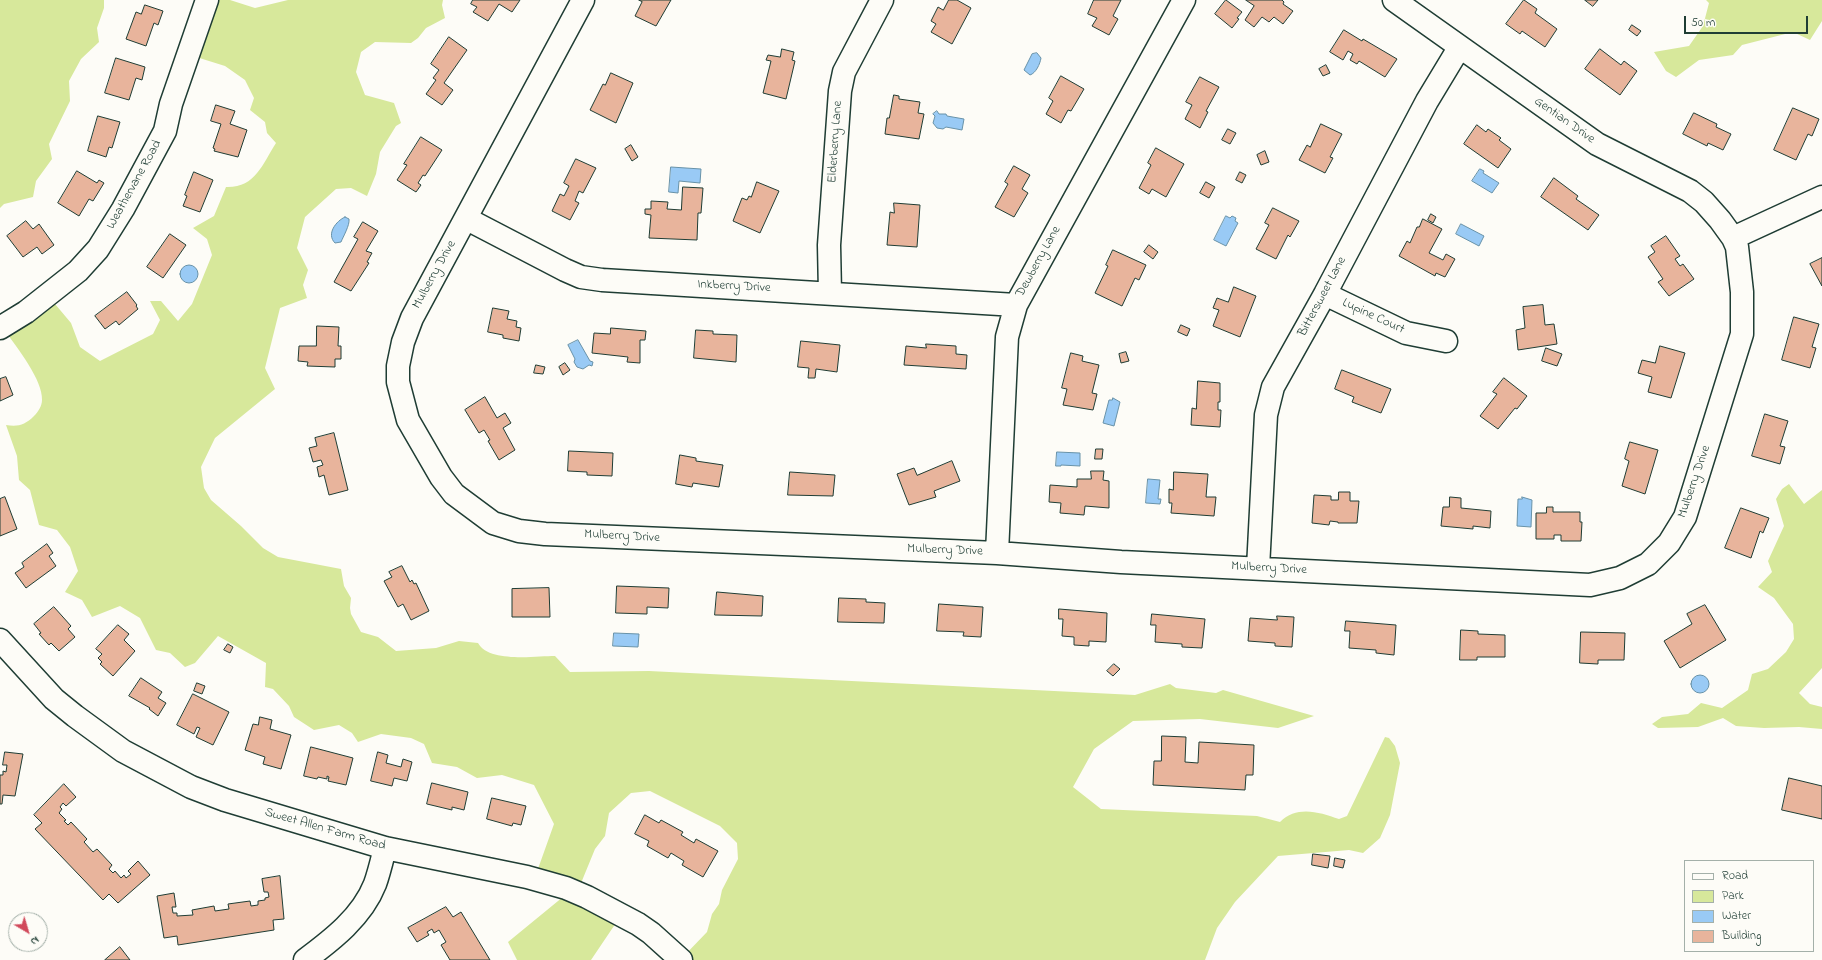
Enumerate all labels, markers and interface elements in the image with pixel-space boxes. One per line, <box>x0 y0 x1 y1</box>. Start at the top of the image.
scale bar <box>1686 8 1810 34</box>
text: 50 m <box>1691 14 1715 32</box>
street label: Gentian Drive <box>1530 94 1598 148</box>
street label: Elderberry Lane <box>825 100 847 184</box>
street label: Weathervane Road <box>104 138 166 232</box>
street label: Dewberry Lane <box>1013 224 1065 300</box>
street label: Mulberry Drive <box>410 238 460 312</box>
street label: Bittersweet Lane <box>1295 254 1351 340</box>
street label: Inkberry Drive <box>697 277 771 297</box>
street label: Lupine Court <box>1339 296 1407 338</box>
street label: Mulberry Drive <box>1675 444 1715 520</box>
street label: Mulberry Drive <box>584 527 660 547</box>
street label: Mulberry Drive <box>907 542 983 560</box>
street label: Mulberry Drive <box>1231 559 1307 579</box>
street label: Sweet Allen Farm Road <box>263 805 387 855</box>
legend <box>1684 860 1814 952</box>
text: Road <box>1722 867 1748 885</box>
text: Park <box>1722 887 1744 905</box>
text: Water <box>1722 907 1751 925</box>
north arrow <box>8 912 48 952</box>
text: Building <box>1722 927 1761 945</box>
text: N <box>27 932 43 949</box>

